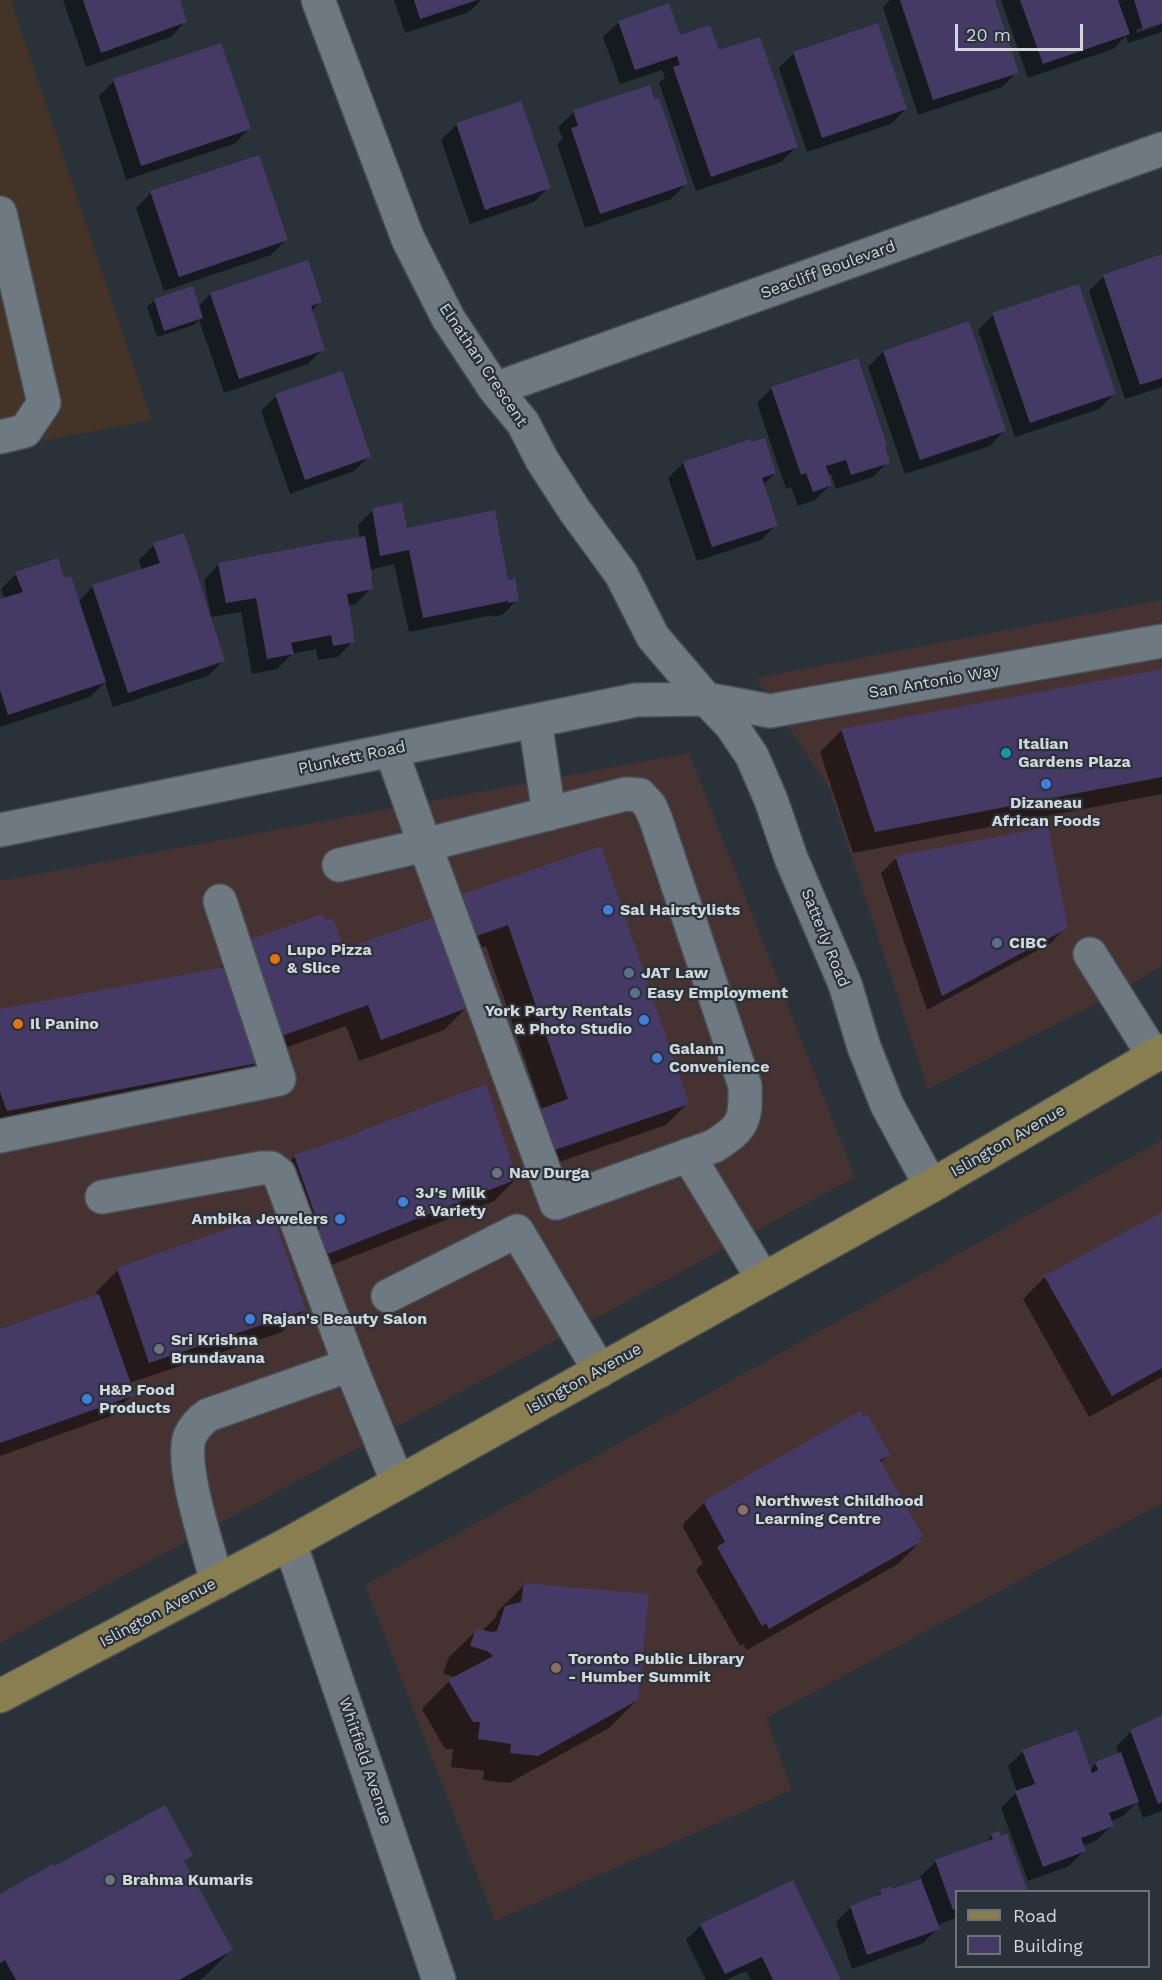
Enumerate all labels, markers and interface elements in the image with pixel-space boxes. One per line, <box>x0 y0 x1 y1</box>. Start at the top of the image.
scale bar <box>958 12 1086 50</box>
text: 20 m <box>966 24 1011 45</box>
street label: Seacliff Boulevard <box>758 237 898 303</box>
street label: Elnathan Crescent <box>435 300 531 430</box>
street label: San Antonio Way <box>867 661 1001 703</box>
place label: Italian Gardens Plaza <box>1018 734 1131 772</box>
street label: Plunkett Road <box>297 737 407 779</box>
marker: Italian Gardens Plaza <box>999 746 1013 760</box>
marker: Dizaneau African Foods <box>1039 777 1053 791</box>
place label: Dizaneau African Foods <box>992 793 1100 831</box>
street label: Satterly Road <box>797 886 853 990</box>
place label: Sal Hairstylists <box>620 900 740 920</box>
marker: Sal Hairstylists <box>601 903 615 917</box>
place label: CIBC <box>1009 933 1047 953</box>
marker: CIBC <box>990 936 1004 950</box>
place label: Lupo Pizza & Slice <box>287 940 372 978</box>
marker: Lupo Pizza & Slice <box>268 952 282 966</box>
place label: JAT Law <box>641 963 708 983</box>
marker: JAT Law <box>622 966 636 980</box>
place label: Easy Employment <box>647 983 788 1003</box>
marker: Easy Employment <box>628 986 642 1000</box>
place label: York Party Rentals & Photo Studio <box>485 1001 632 1039</box>
marker: York Party Rentals & Photo Studio <box>637 1013 651 1027</box>
place label: Il Panino <box>30 1014 99 1034</box>
marker: Il Panino <box>11 1017 25 1031</box>
place label: Galann Convenience <box>669 1039 769 1077</box>
marker: Galann Convenience <box>650 1051 664 1065</box>
street label: Islington Avenue <box>947 1100 1069 1182</box>
place label: Nav Durga <box>509 1163 590 1183</box>
marker: Nav Durga <box>490 1166 504 1180</box>
place label: 3J's Milk & Variety <box>415 1183 486 1221</box>
marker: 3J's Milk & Variety <box>396 1195 410 1209</box>
place label: Ambika Jewelers <box>192 1209 328 1229</box>
marker: Ambika Jewelers <box>333 1212 347 1226</box>
place label: Rajan's Beauty Salon <box>262 1309 427 1329</box>
marker: Rajan's Beauty Salon <box>243 1312 257 1326</box>
place label: Sri Krishna Brundavana <box>171 1330 265 1368</box>
street label: Islington Avenue <box>523 1339 645 1419</box>
marker: Sri Krishna Brundavana <box>152 1342 166 1356</box>
place label: H&P Food Products <box>99 1380 175 1418</box>
marker: H&P Food Products <box>80 1392 94 1406</box>
place label: Northwest Childhood Learning Centre <box>755 1491 924 1529</box>
marker: Northwest Childhood Learning Centre <box>736 1503 750 1517</box>
street label: Islington Avenue <box>97 1574 219 1652</box>
place label: Toronto Public Library - Humber Summit <box>568 1649 744 1687</box>
marker: Toronto Public Library - Humber Summit <box>549 1661 563 1675</box>
street label: Whitfield Avenue <box>334 1695 396 1827</box>
place label: Brahma Kumaris <box>122 1870 253 1890</box>
marker: Brahma Kumaris <box>103 1873 117 1887</box>
legend <box>955 1890 1150 1968</box>
text: Road <box>1013 1905 1057 1926</box>
text: Building <box>1013 1935 1083 1956</box>

